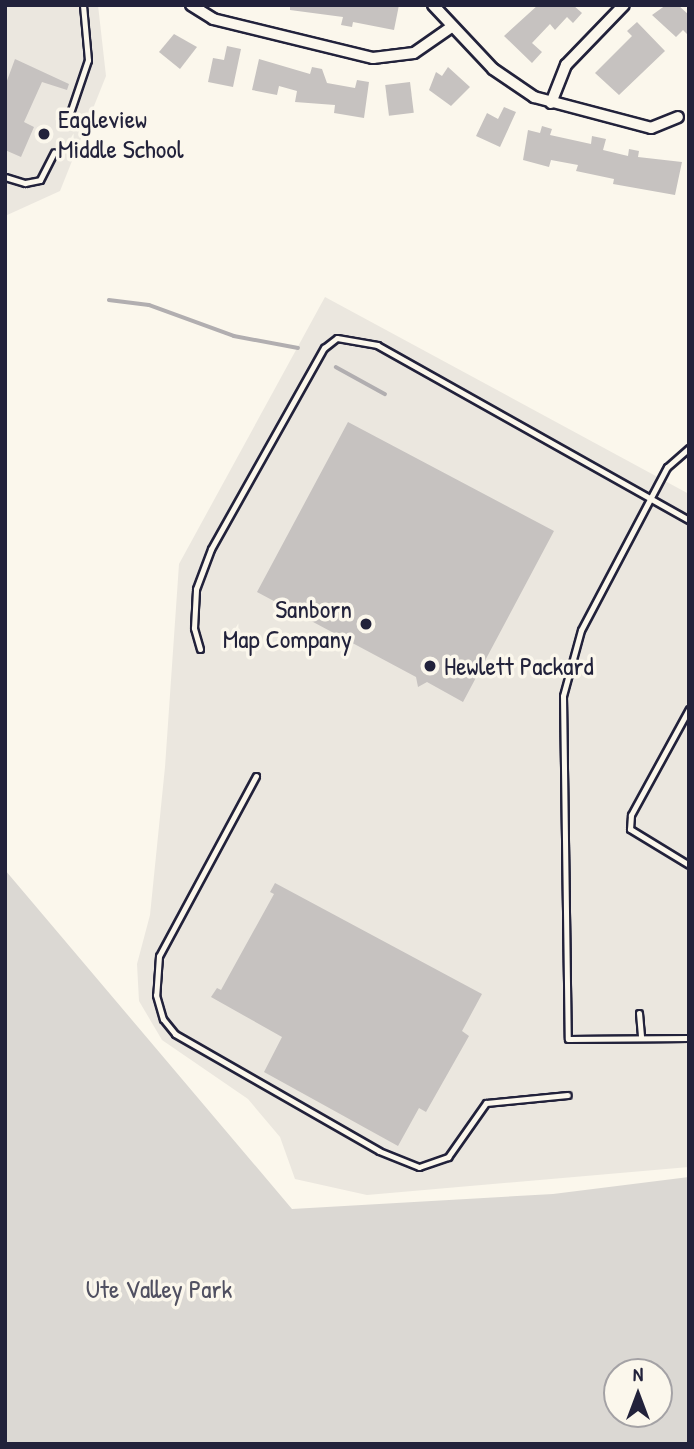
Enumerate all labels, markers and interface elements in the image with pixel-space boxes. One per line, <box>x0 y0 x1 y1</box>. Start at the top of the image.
place label: Eagleview Middle School <box>58 103 184 164</box>
marker: Eagleview Middle School <box>36 126 52 142</box>
place label: Sanborn Map Company <box>223 593 352 654</box>
marker: Sanborn Map Company <box>358 616 374 632</box>
place label: Hewlett Packard <box>444 650 594 682</box>
marker: Hewlett Packard <box>422 658 438 674</box>
park label: Ute Valley Park <box>86 1273 232 1305</box>
north arrow <box>603 1358 673 1428</box>
text: N <box>633 1361 643 1387</box>

